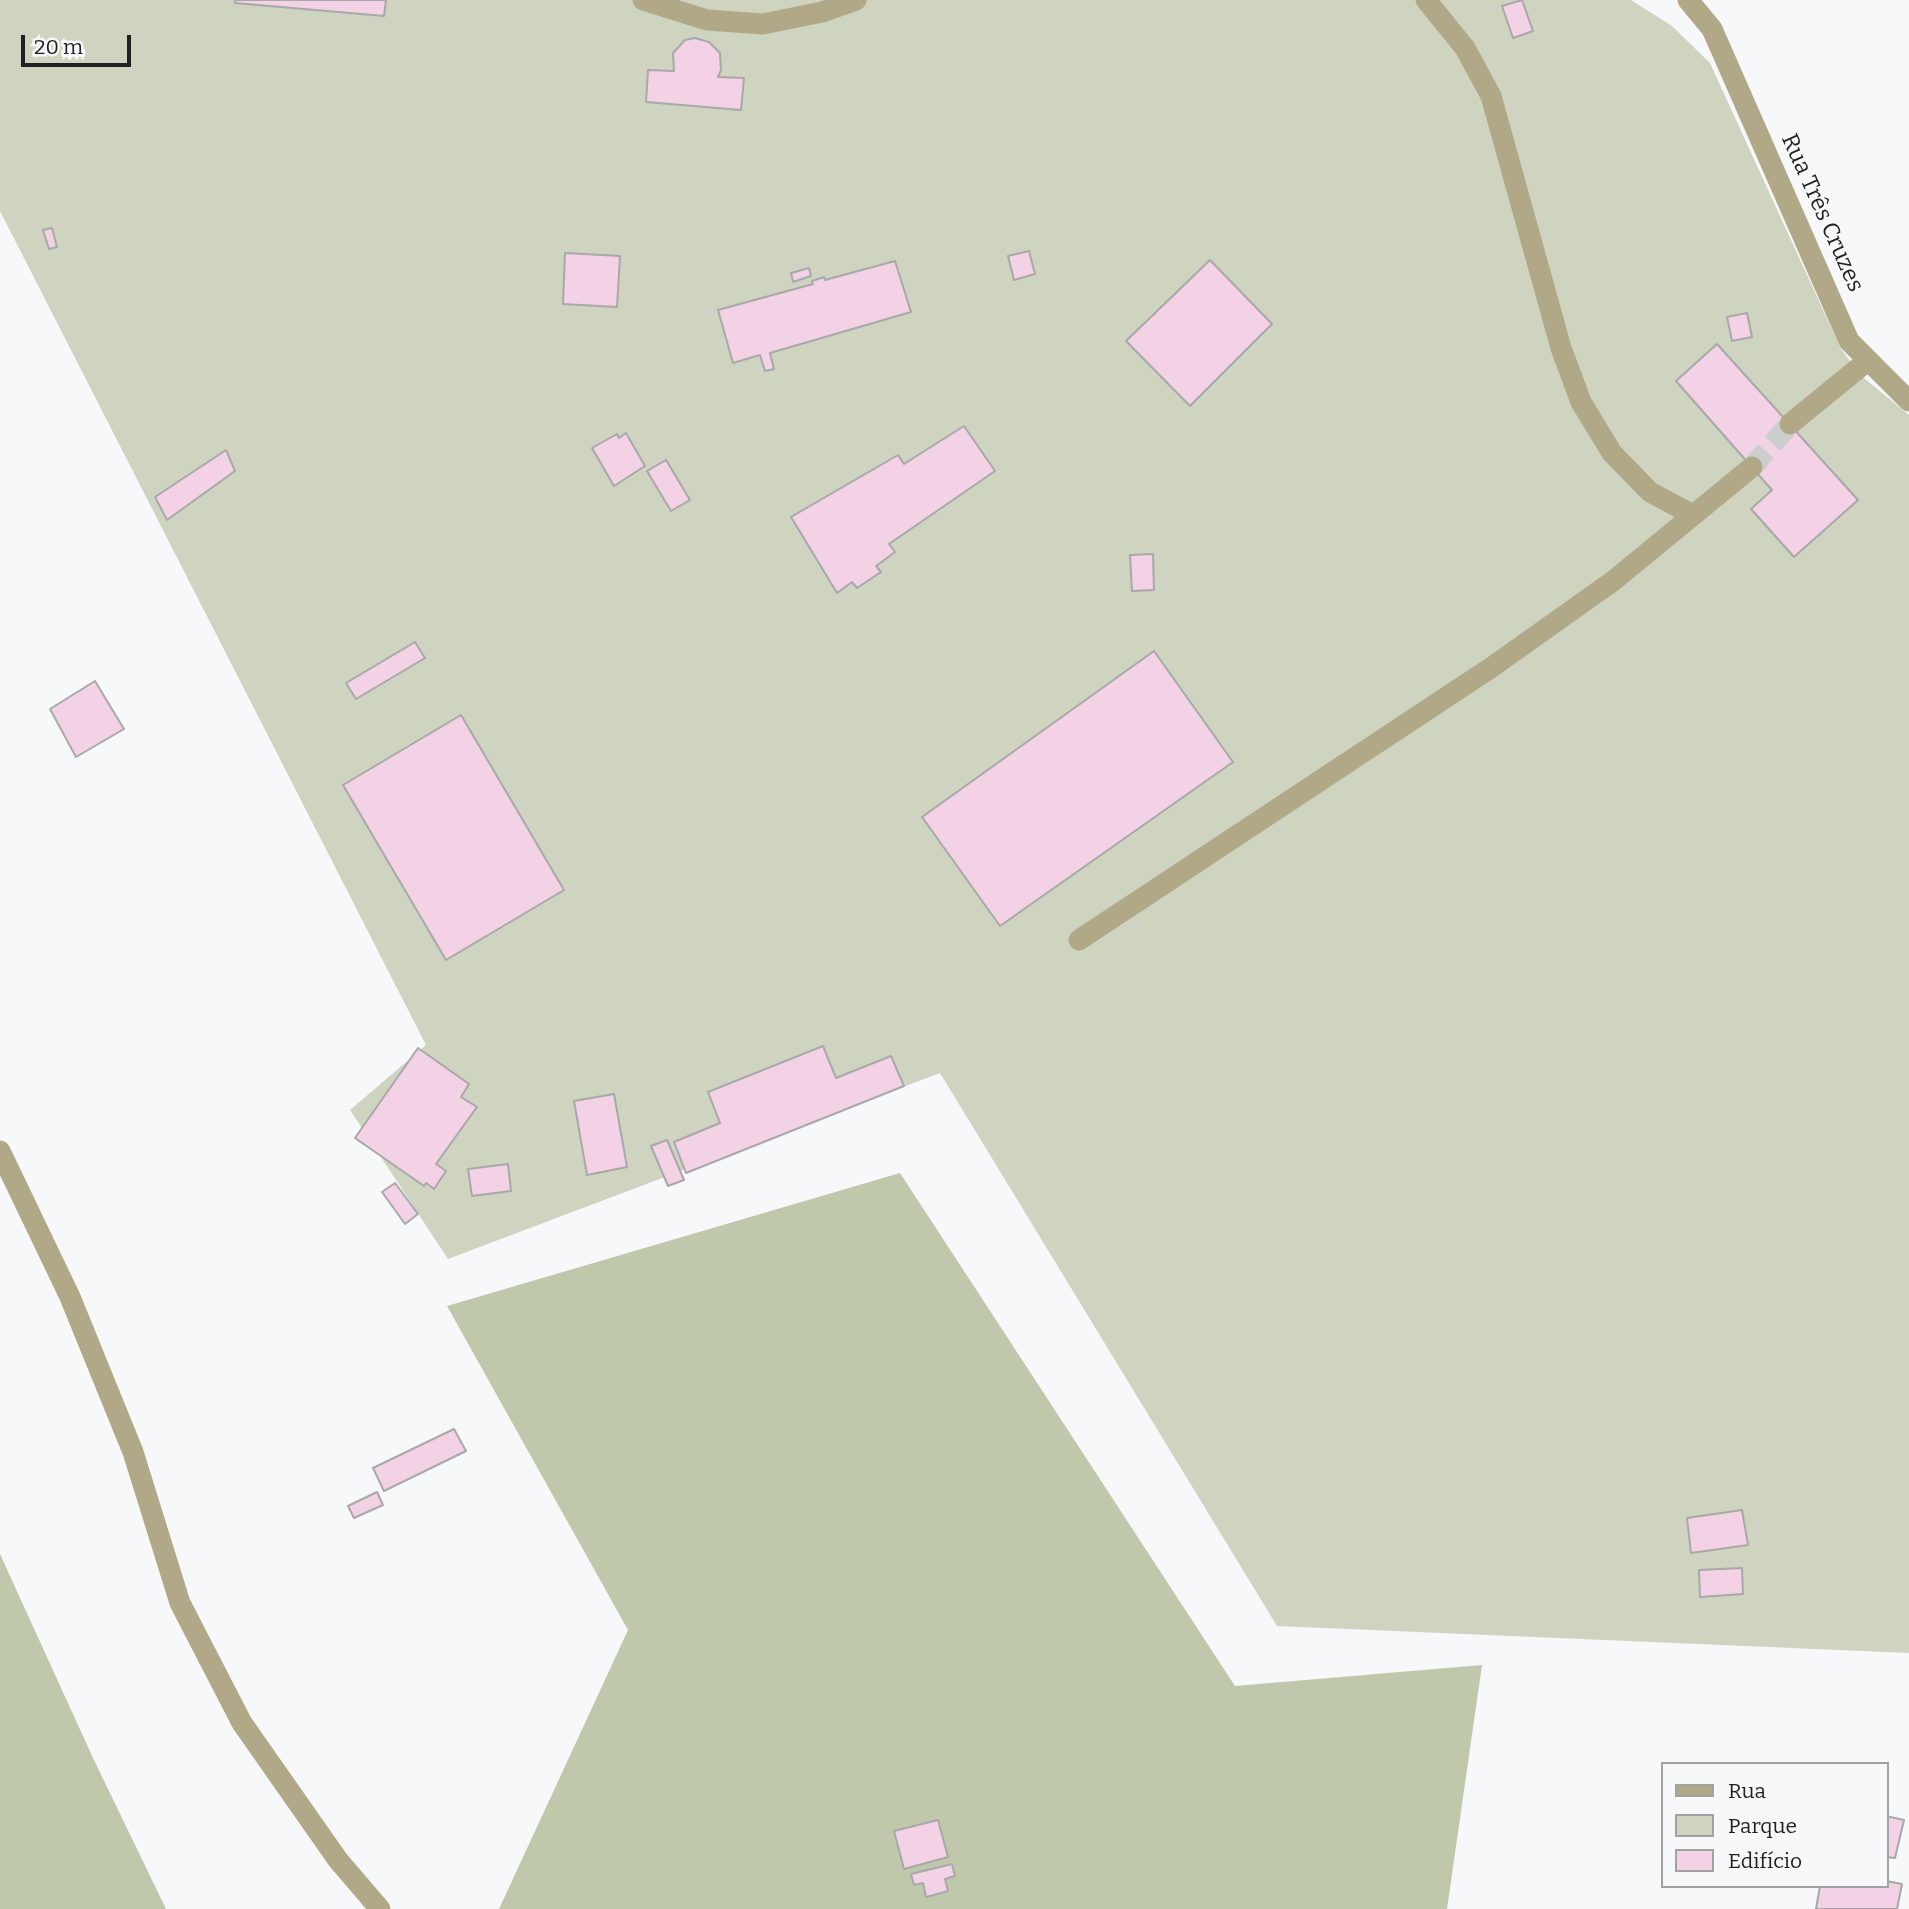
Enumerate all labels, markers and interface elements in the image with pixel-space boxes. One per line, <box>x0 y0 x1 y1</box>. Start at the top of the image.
scale bar <box>24 21 135 65</box>
text: 20 m <box>34 34 83 60</box>
street label: Rua Três Cruzes <box>1775 130 1869 296</box>
legend <box>1660 1762 1888 1888</box>
text: Rua <box>1728 1778 1766 1804</box>
text: Parque <box>1728 1813 1797 1839</box>
text: Edifício <box>1728 1848 1802 1874</box>

